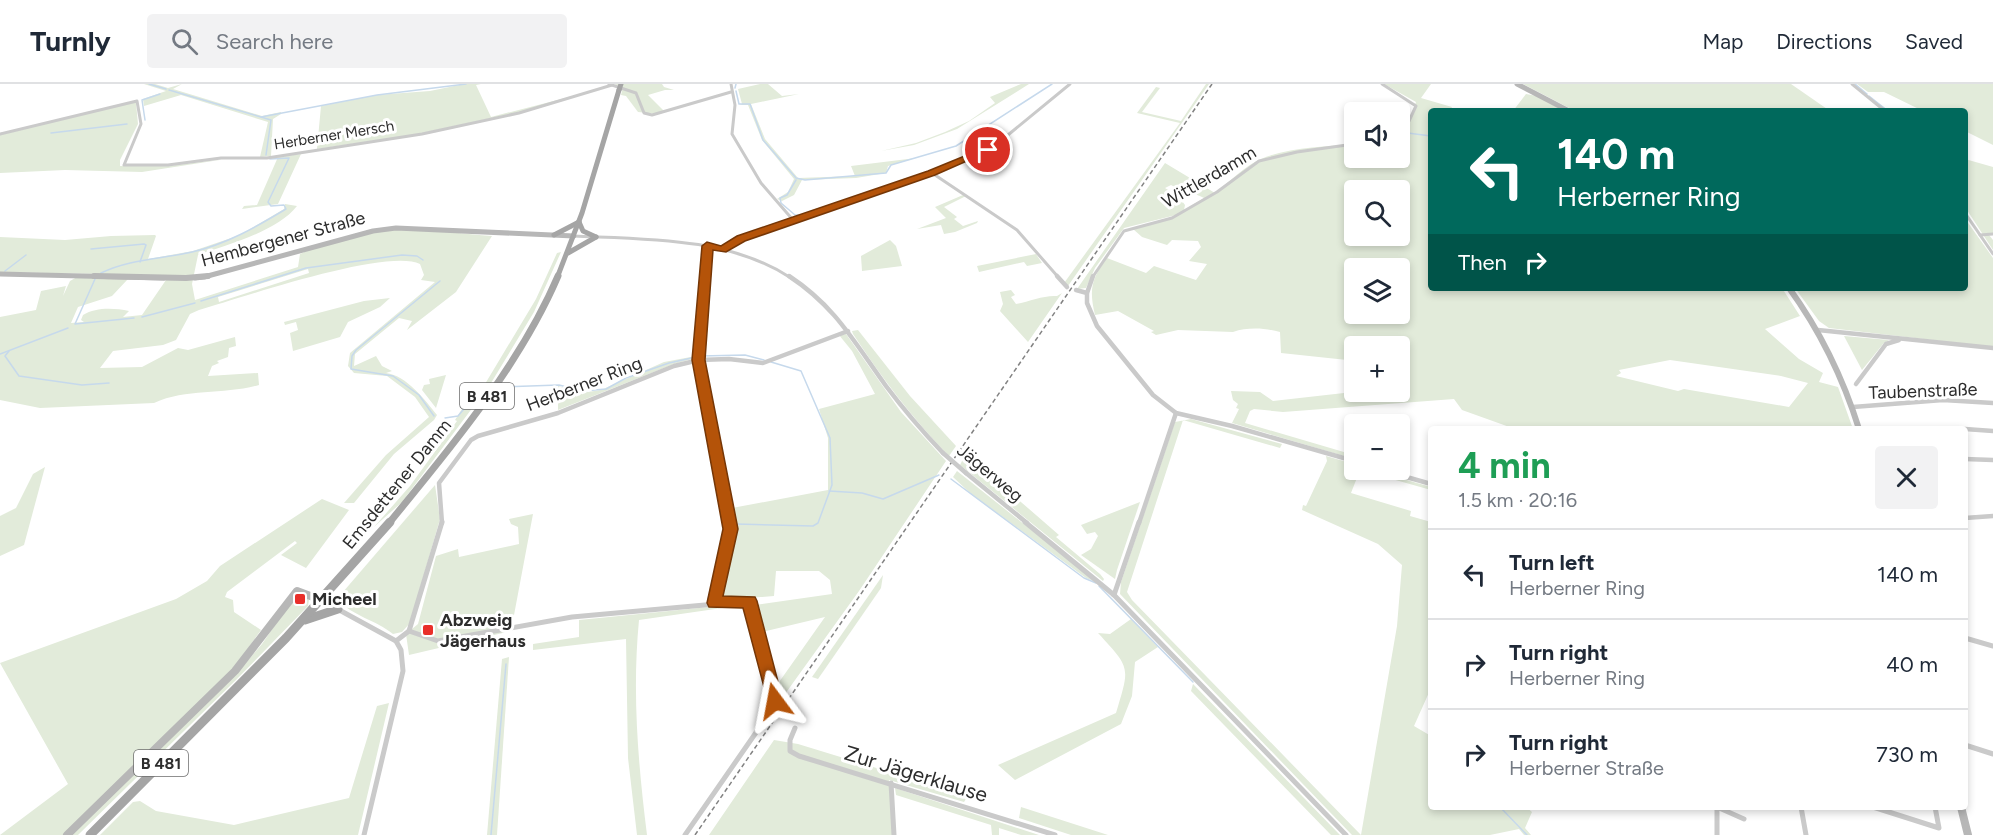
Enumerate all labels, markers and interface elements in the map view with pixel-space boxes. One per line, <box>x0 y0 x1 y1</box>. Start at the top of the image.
search box <box>147 14 567 68</box>
text: Turnly <box>30 24 111 58</box>
icon: search <box>168 25 201 58</box>
text: Search here <box>216 28 333 55</box>
text: Map <box>1702 29 1743 54</box>
text: Directions <box>1776 29 1872 54</box>
text: Saved <box>1905 29 1963 54</box>
map controls <box>1344 102 1410 480</box>
button: sound <box>1344 102 1410 168</box>
street label: Herberner Mersch <box>273 117 395 153</box>
pin <box>962 124 1013 175</box>
text: 140 m <box>1557 129 1675 180</box>
icon: left <box>1458 132 1536 210</box>
icon: arrive <box>971 133 1004 166</box>
street label: Wittlerdamm <box>1158 141 1260 213</box>
button: search <box>1344 180 1410 246</box>
text: Herberner Ring <box>1557 180 1741 213</box>
street label: Hembergener Straße <box>199 206 368 271</box>
icon: right <box>1519 246 1552 279</box>
text: Then <box>1458 249 1507 276</box>
button: layers <box>1344 258 1410 324</box>
button: + <box>1344 336 1410 402</box>
street label: Herberner Ring <box>523 352 645 416</box>
street label: Taubenstraße <box>1868 378 1978 404</box>
road number: B 481 <box>460 383 514 409</box>
button: − <box>1344 414 1410 480</box>
street label: Emsdettener Damm <box>338 415 456 553</box>
street label: Jägerweg <box>953 439 1027 507</box>
text: 4 min <box>1458 444 1551 487</box>
button: close <box>1875 446 1938 509</box>
text: 1.5 km · 20:16 <box>1458 488 1577 512</box>
text: Turn left <box>1509 549 1595 576</box>
icon: left <box>1458 558 1491 591</box>
text: 140 m <box>1877 561 1938 588</box>
text: Herberner Ring <box>1509 576 1645 600</box>
place label: Micheel <box>312 588 377 610</box>
marker: Micheel <box>293 592 307 606</box>
place label: Abzweig Jägerhaus <box>440 609 526 652</box>
marker: Abzweig Jägerhaus <box>421 623 435 637</box>
text: Turn right <box>1509 639 1608 666</box>
icon: right <box>1458 648 1491 681</box>
text: 40 m <box>1886 651 1938 678</box>
text: Herberner Ring <box>1509 666 1645 690</box>
position arrow <box>743 669 807 733</box>
text: Turn right <box>1509 729 1608 756</box>
icon: right <box>1458 738 1491 771</box>
street label: Zur Jägerklause <box>842 740 991 807</box>
text: 730 m <box>1876 741 1938 768</box>
road number: B 481 <box>134 750 188 776</box>
text: Herberner Straße <box>1509 756 1664 780</box>

